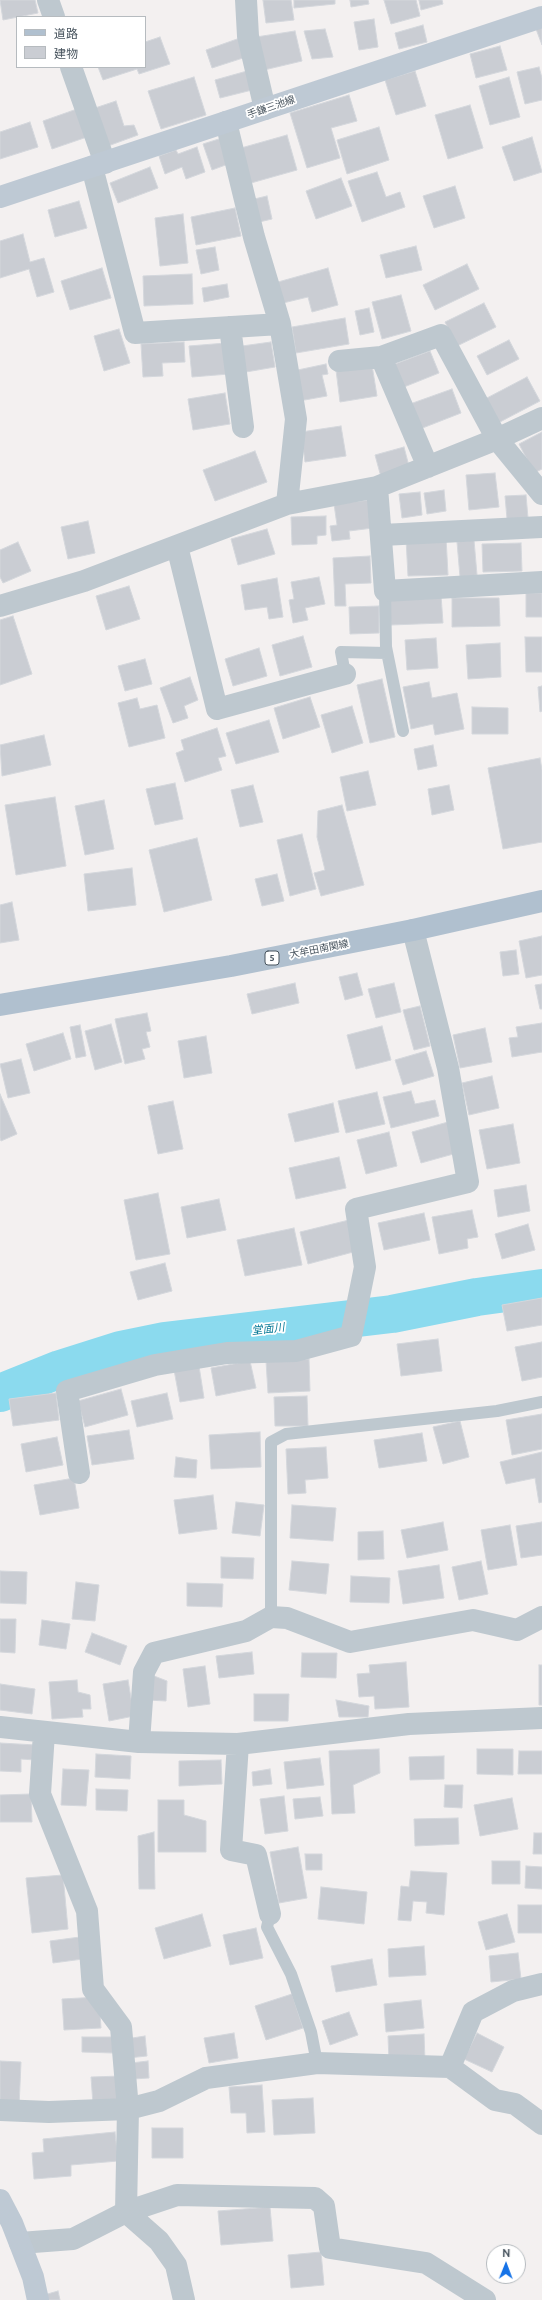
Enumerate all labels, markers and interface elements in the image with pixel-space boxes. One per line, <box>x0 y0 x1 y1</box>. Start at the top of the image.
legend <box>16 16 146 68</box>
text: 道路 <box>54 27 78 40</box>
text: 建物 <box>54 47 78 60</box>
street label: 手鎌三池線 <box>245 93 297 121</box>
street label: 大牟田南関線 <box>288 937 350 961</box>
road number: 5 <box>265 951 279 965</box>
water label: 堂面川 <box>251 1320 285 1338</box>
north arrow <box>486 2244 526 2284</box>
text: N <box>502 2247 510 2259</box>

